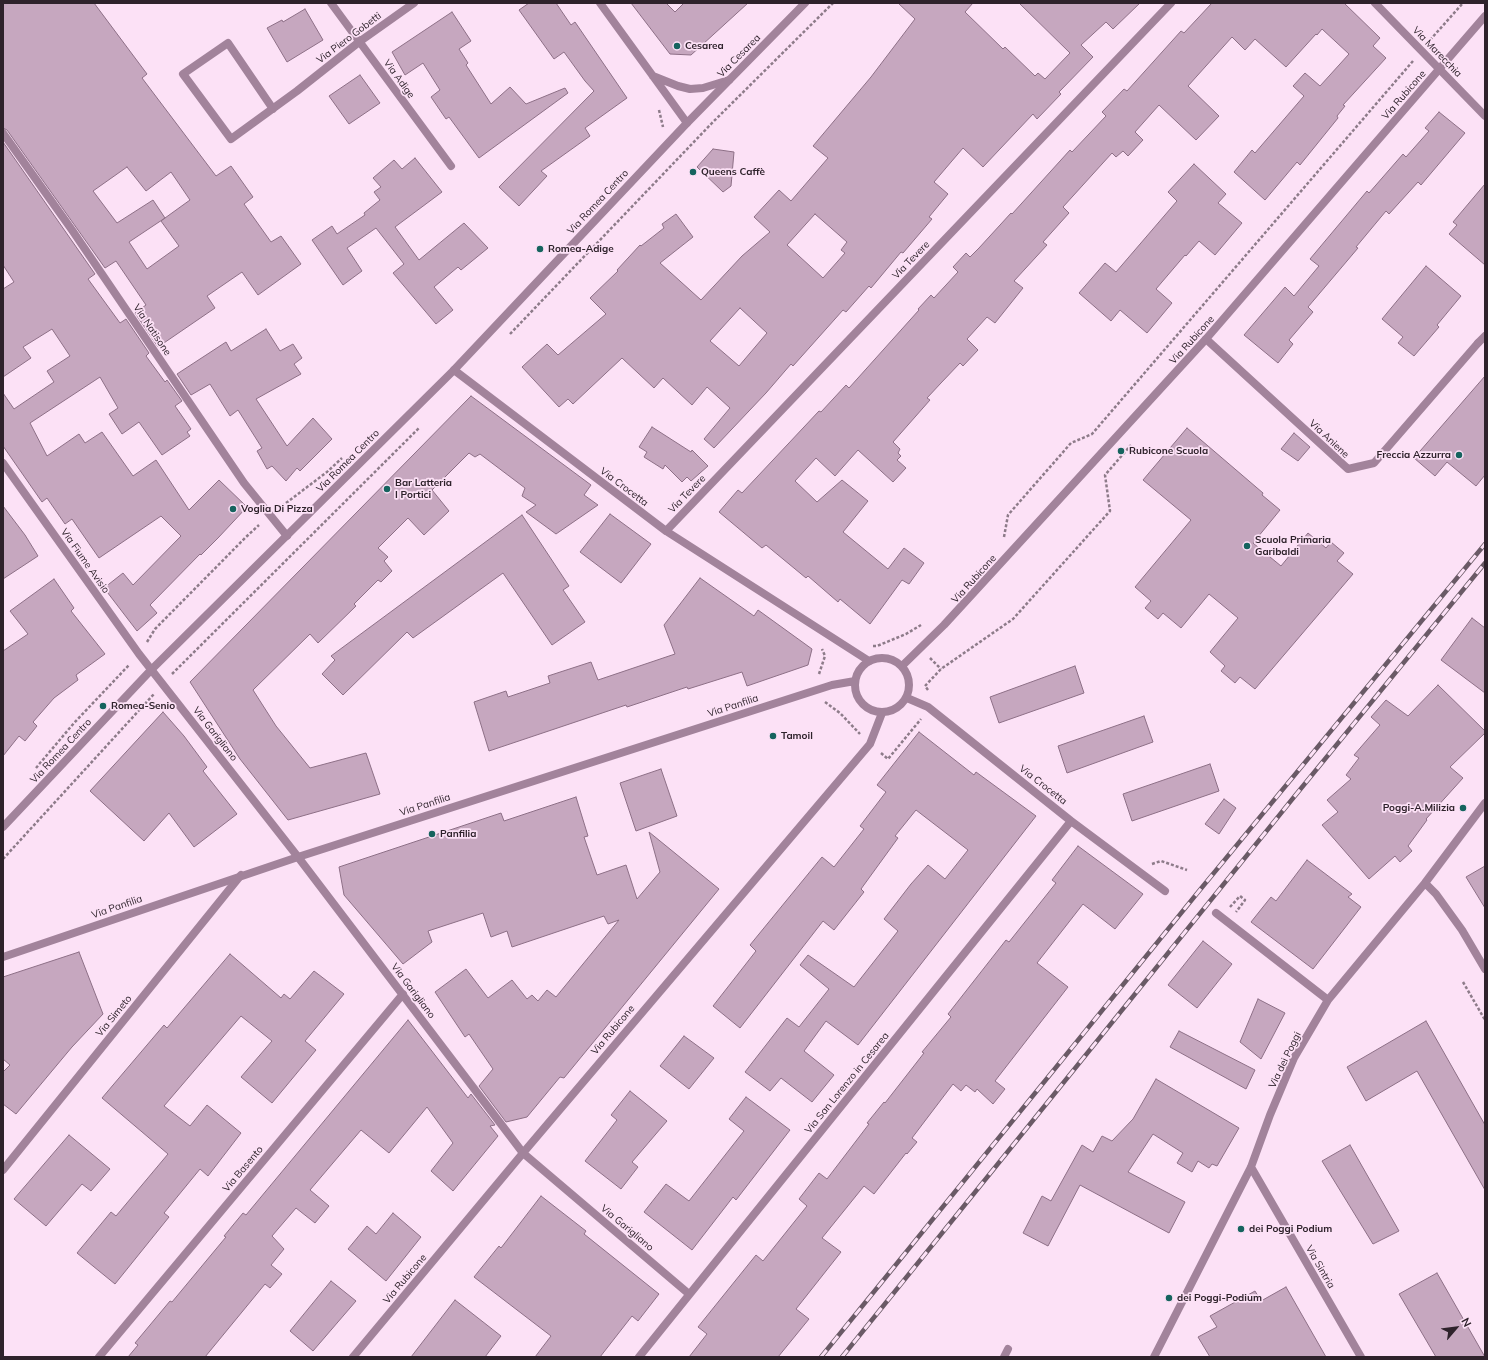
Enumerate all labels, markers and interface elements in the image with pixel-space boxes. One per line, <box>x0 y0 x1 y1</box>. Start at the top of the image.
street label: Via Piero Gobetti <box>314 10 384 66</box>
street label: Via Marecchia <box>1410 24 1464 80</box>
street label: Via Cesarea <box>715 32 763 80</box>
place label: Cesarea <box>685 40 724 52</box>
marker: Cesarea <box>672 41 682 51</box>
street label: Via Adige <box>381 57 417 101</box>
street label: Via Rubicone <box>1379 68 1429 122</box>
place label: Queens Caffè <box>701 166 765 178</box>
street label: Via Romea Centro <box>565 167 631 237</box>
marker: Queens Caffè <box>688 167 698 177</box>
street label: Via Tevere <box>890 238 932 282</box>
place label: Romea-Adige <box>548 243 614 255</box>
marker: Romea-Adige <box>535 244 545 254</box>
street label: Via Natisone <box>130 302 174 358</box>
street label: Via Rubicone <box>1167 313 1217 367</box>
street label: Via Aniene <box>1307 417 1351 461</box>
street label: Via Romea Centro <box>314 427 382 495</box>
place label: Rubicone Scuola <box>1129 445 1208 457</box>
marker: Rubicone Scuola <box>1116 446 1126 456</box>
place label: Freccia Azzurra <box>1377 449 1451 461</box>
marker: Freccia Azzurra <box>1454 450 1464 460</box>
street label: Via Crocetta <box>598 465 650 509</box>
street label: Via Tevere <box>666 472 708 516</box>
place label: Bar Latteria I Portici <box>395 477 452 500</box>
marker: Bar Latteria I Portici <box>382 484 392 494</box>
place label: Voglia Di Pizza <box>241 503 313 515</box>
marker: Voglia Di Pizza <box>228 504 238 514</box>
street label: Via Fiume Avisio <box>58 526 112 596</box>
place label: Scuola Primaria Garibaldi <box>1255 534 1331 558</box>
marker: Scuola Primaria Garibaldi <box>1242 541 1252 551</box>
street label: Via Rubicone <box>949 552 999 606</box>
street label: Via Panfilia <box>706 692 760 720</box>
place label: Romea-Senio <box>111 700 175 712</box>
marker: Romea-Senio <box>98 701 108 711</box>
street label: Via Garigliano <box>190 704 240 764</box>
street label: Via Romea Centro <box>28 716 94 786</box>
place label: Tamoil <box>781 730 813 742</box>
marker: Tamoil <box>768 731 778 741</box>
street label: Via Crocetta <box>1017 763 1069 807</box>
street label: Via Panfilia <box>398 791 452 819</box>
place label: Poggi-A.Milizia <box>1383 802 1455 814</box>
marker: Poggi-A.Milizia <box>1458 803 1468 813</box>
place label: Panfilia <box>440 828 476 840</box>
marker: Panfilia <box>427 829 437 839</box>
street label: Via Panfilia <box>90 893 144 921</box>
street label: Via Garigliano <box>388 961 438 1021</box>
street label: Via Simeto <box>94 993 134 1039</box>
street label: Via Rubicone <box>589 1003 637 1057</box>
street label: Via San Lorenzo in Cesarea <box>802 1030 892 1136</box>
street label: Via dei Poggi <box>1266 1030 1304 1090</box>
street label: Via Basento <box>220 1144 266 1194</box>
street label: Via Garigliano <box>598 1202 656 1254</box>
place label: dei Poggi Podium <box>1249 1223 1332 1235</box>
marker: dei Poggi Podium <box>1236 1224 1246 1234</box>
street label: Via Sintria <box>1303 1243 1337 1291</box>
street label: Via Rubicone <box>381 1252 429 1306</box>
place label: dei Poggi-Podium <box>1177 1292 1262 1304</box>
marker: dei Poggi-Podium <box>1164 1293 1174 1303</box>
north arrow <box>1436 1308 1476 1348</box>
text: N <box>1458 1315 1475 1329</box>

